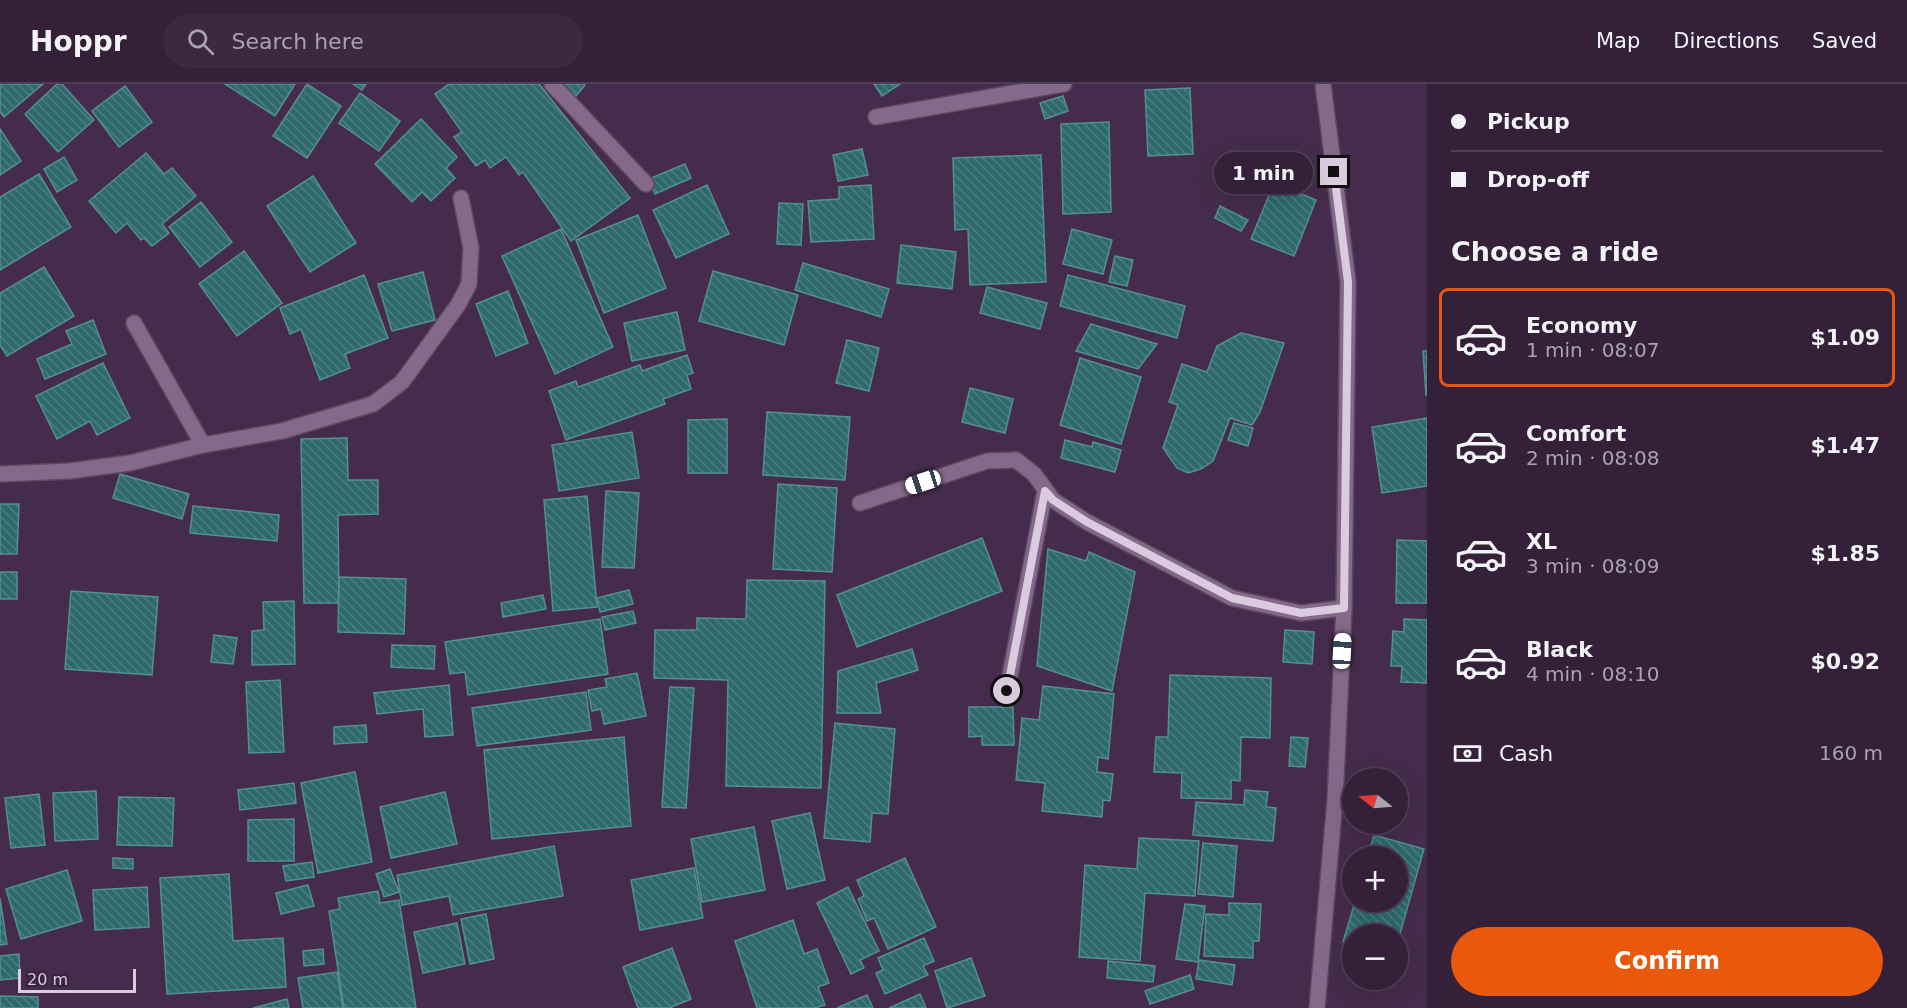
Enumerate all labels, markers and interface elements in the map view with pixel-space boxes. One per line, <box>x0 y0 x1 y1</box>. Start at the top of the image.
search box <box>163 14 583 68</box>
text: Hoppr <box>30 25 127 58</box>
icon: search <box>184 25 217 58</box>
text: Search here <box>232 29 364 54</box>
text: Map <box>1596 29 1640 53</box>
text: Directions <box>1673 29 1779 53</box>
text: Saved <box>1812 29 1877 53</box>
text: Pickup <box>1487 109 1570 134</box>
callout: 1 min <box>1214 151 1313 193</box>
route end <box>1320 158 1347 185</box>
text: 1 min <box>1232 161 1295 185</box>
text: Drop-off <box>1487 167 1589 192</box>
text: Choose a ride <box>1451 236 1659 267</box>
icon: car <box>1454 311 1508 365</box>
text: Economy <box>1526 313 1637 338</box>
text: $1.09 <box>1810 325 1880 350</box>
text: 1 min · 08:07 <box>1526 338 1660 362</box>
icon: car <box>1454 419 1508 473</box>
text: Comfort <box>1526 421 1626 446</box>
text: $1.47 <box>1810 433 1880 458</box>
text: 2 min · 08:08 <box>1526 446 1660 470</box>
car <box>903 468 943 496</box>
icon: car <box>1454 527 1508 581</box>
text: XL <box>1526 529 1557 554</box>
text: $1.85 <box>1810 541 1880 566</box>
text: 3 min · 08:09 <box>1526 554 1660 578</box>
car <box>1332 633 1352 669</box>
icon: car <box>1454 635 1508 689</box>
text: Black <box>1526 637 1593 662</box>
text: $0.92 <box>1810 649 1880 674</box>
text: 4 min · 08:10 <box>1526 662 1660 686</box>
route start <box>993 677 1020 704</box>
icon: cash <box>1451 737 1484 770</box>
text: Cash <box>1499 741 1553 766</box>
text: 160 m <box>1819 741 1883 765</box>
north arrow <box>1342 768 1408 834</box>
map controls <box>1342 768 1408 990</box>
button: + <box>1342 846 1408 912</box>
button: − <box>1342 924 1408 990</box>
button: Confirm <box>1451 927 1883 996</box>
scale bar <box>18 966 136 994</box>
text: 20 m <box>27 970 68 989</box>

